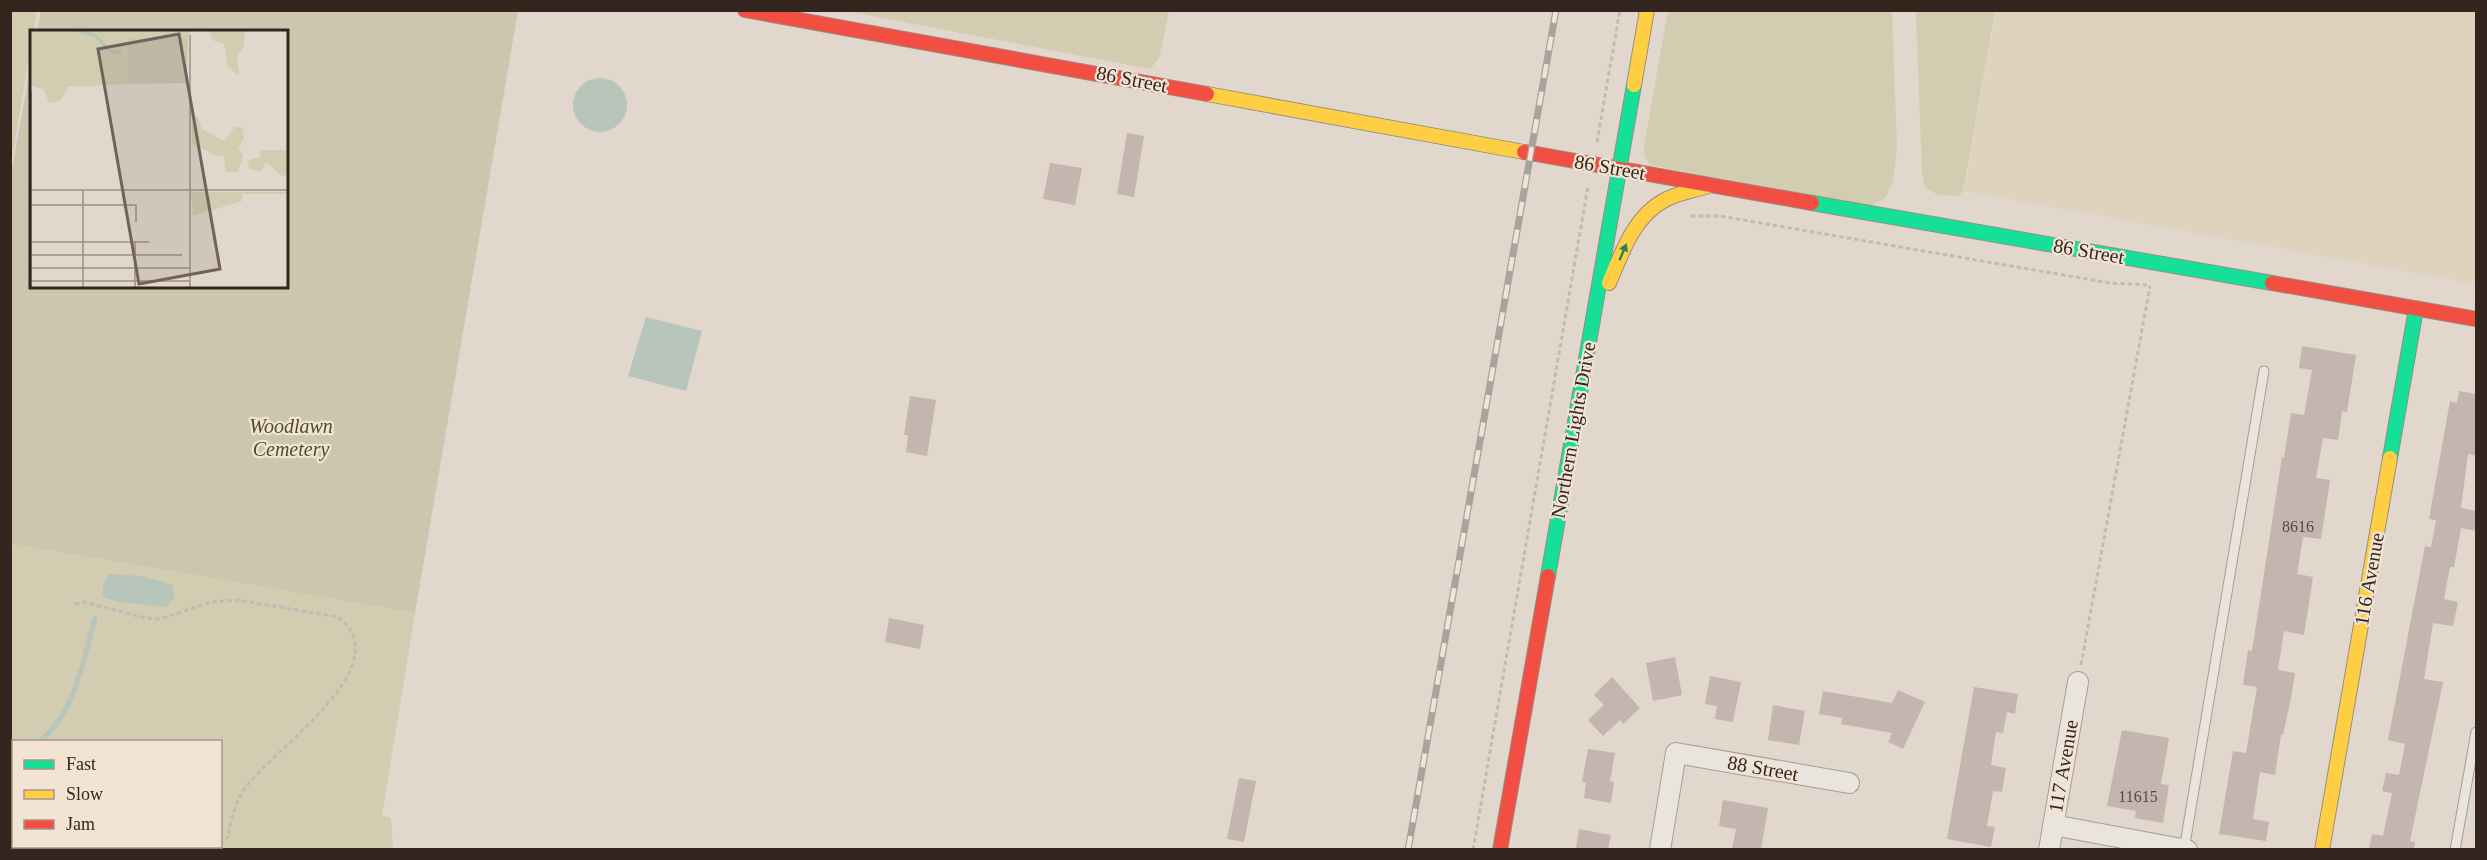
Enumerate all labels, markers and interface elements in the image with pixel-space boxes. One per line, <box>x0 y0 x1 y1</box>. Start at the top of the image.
inset map <box>30 30 288 288</box>
street label: 86 Street <box>1095 61 1170 97</box>
street label: 86 Street <box>1573 150 1648 184</box>
street label: 86 Street <box>2052 234 2127 268</box>
one-way arrow <box>1618 243 1628 261</box>
street label: Northern Lights Drive <box>1547 340 1600 520</box>
park label: Woodlawn Cemetery <box>249 415 333 461</box>
house number: 8616 <box>2282 518 2314 535</box>
street label: 116 Avenue <box>2350 531 2388 627</box>
street label: 117 Avenue <box>2044 718 2082 814</box>
legend <box>12 740 222 848</box>
street label: 88 Street <box>1726 751 1801 785</box>
text: Fast <box>66 754 96 774</box>
text: Slow <box>66 784 103 804</box>
house number: 11615 <box>2118 788 2158 805</box>
text: Jam <box>66 814 95 834</box>

